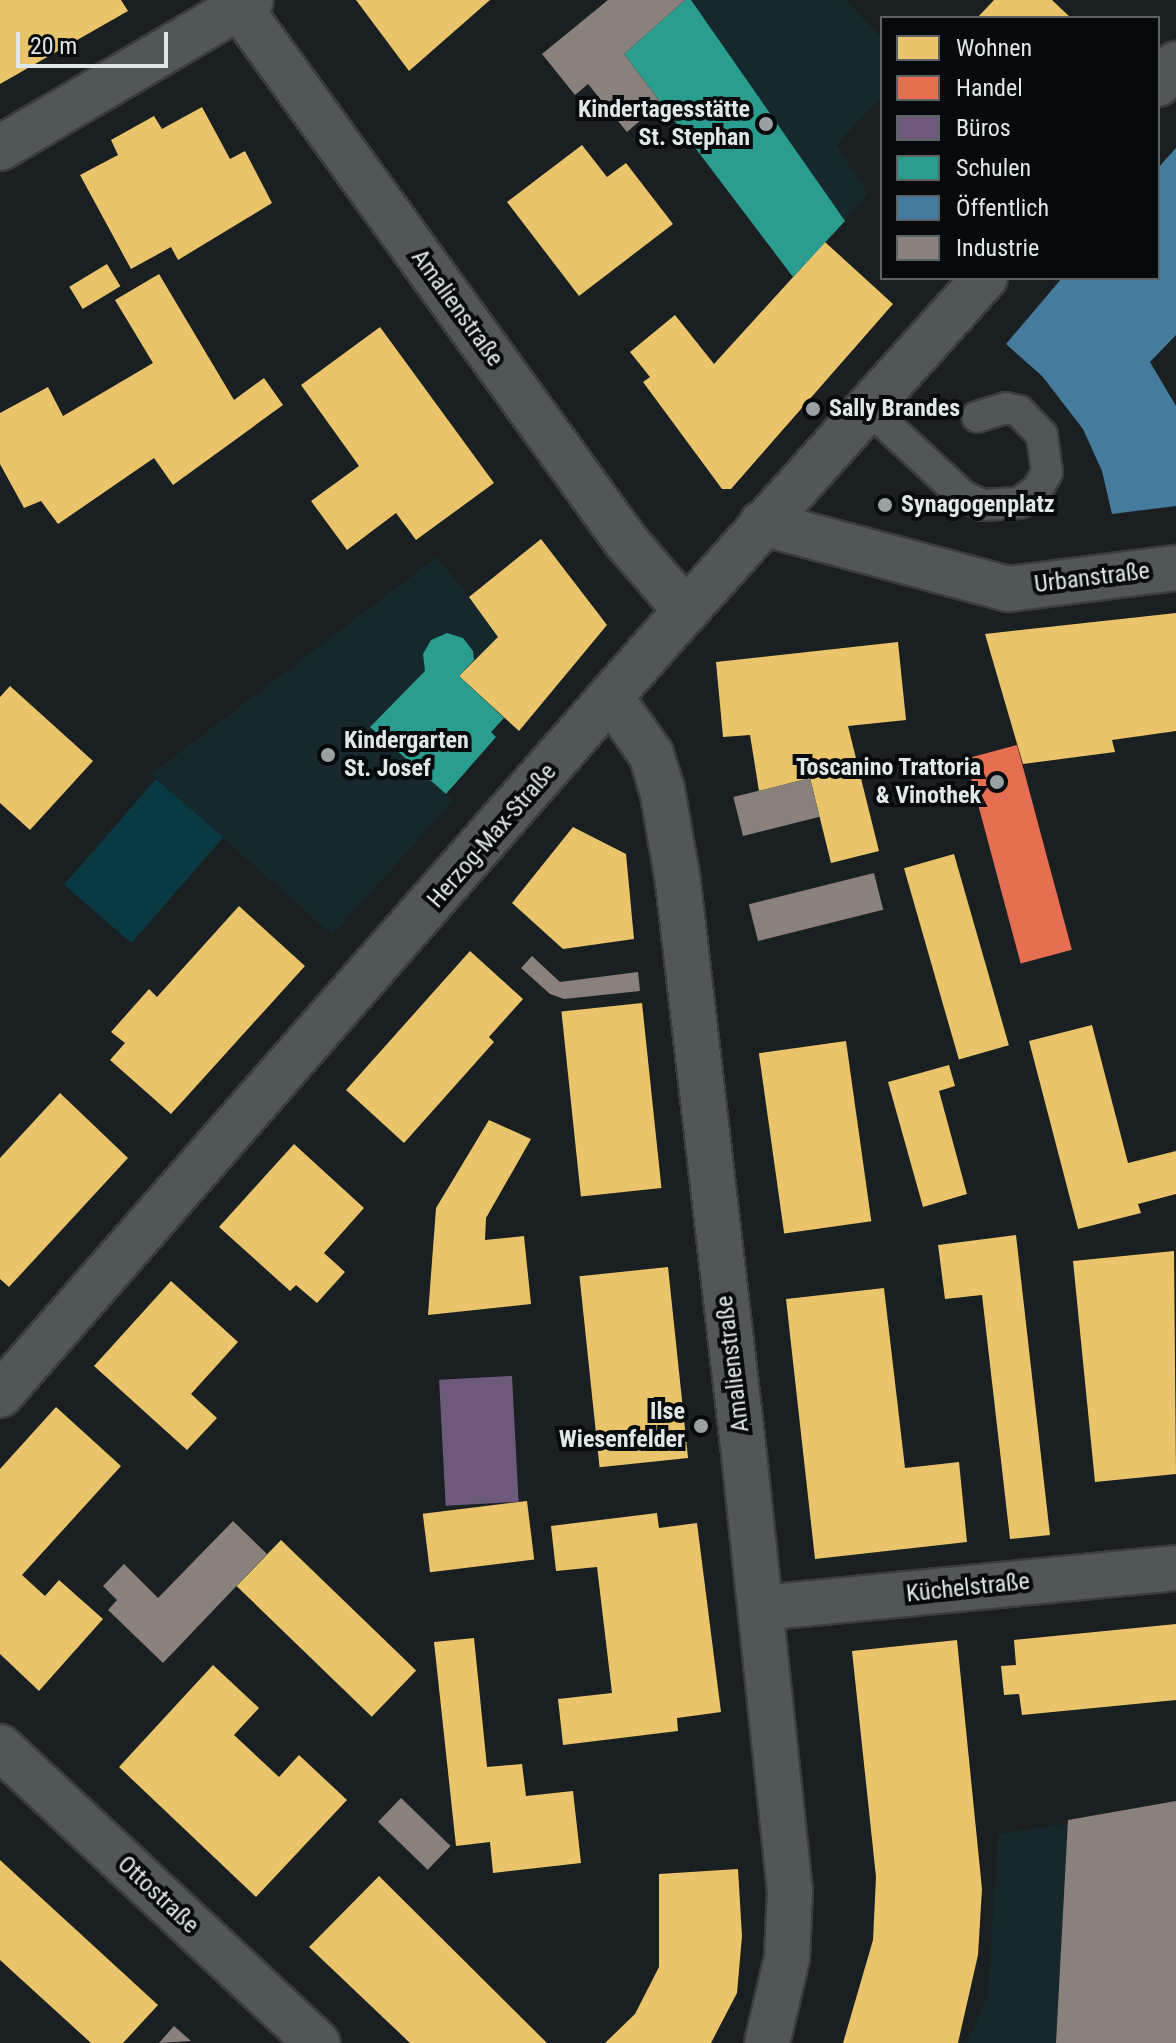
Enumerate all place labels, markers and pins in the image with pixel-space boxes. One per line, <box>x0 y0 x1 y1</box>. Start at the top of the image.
place label: Kindertagesstätte St. Stephan <box>578 96 750 152</box>
marker: Kindertagesstätte St. Stephan <box>757 115 775 133</box>
place label: Sally Brandes <box>829 395 960 423</box>
marker: Sally Brandes <box>804 400 822 418</box>
place label: Synagogenplatz <box>901 491 1055 519</box>
marker: Synagogenplatz <box>876 496 894 514</box>
place label: Kindergarten St. Josef <box>344 727 469 783</box>
marker: Kindergarten St. Josef <box>319 746 337 764</box>
place label: Toscanino Trattoria & Vinothek <box>795 754 981 810</box>
marker: Toscanino Trattoria & Vinothek <box>988 773 1006 791</box>
place label: Ilse Wiesenfelder <box>559 1398 685 1454</box>
marker: Ilse Wiesenfelder <box>692 1417 710 1435</box>

